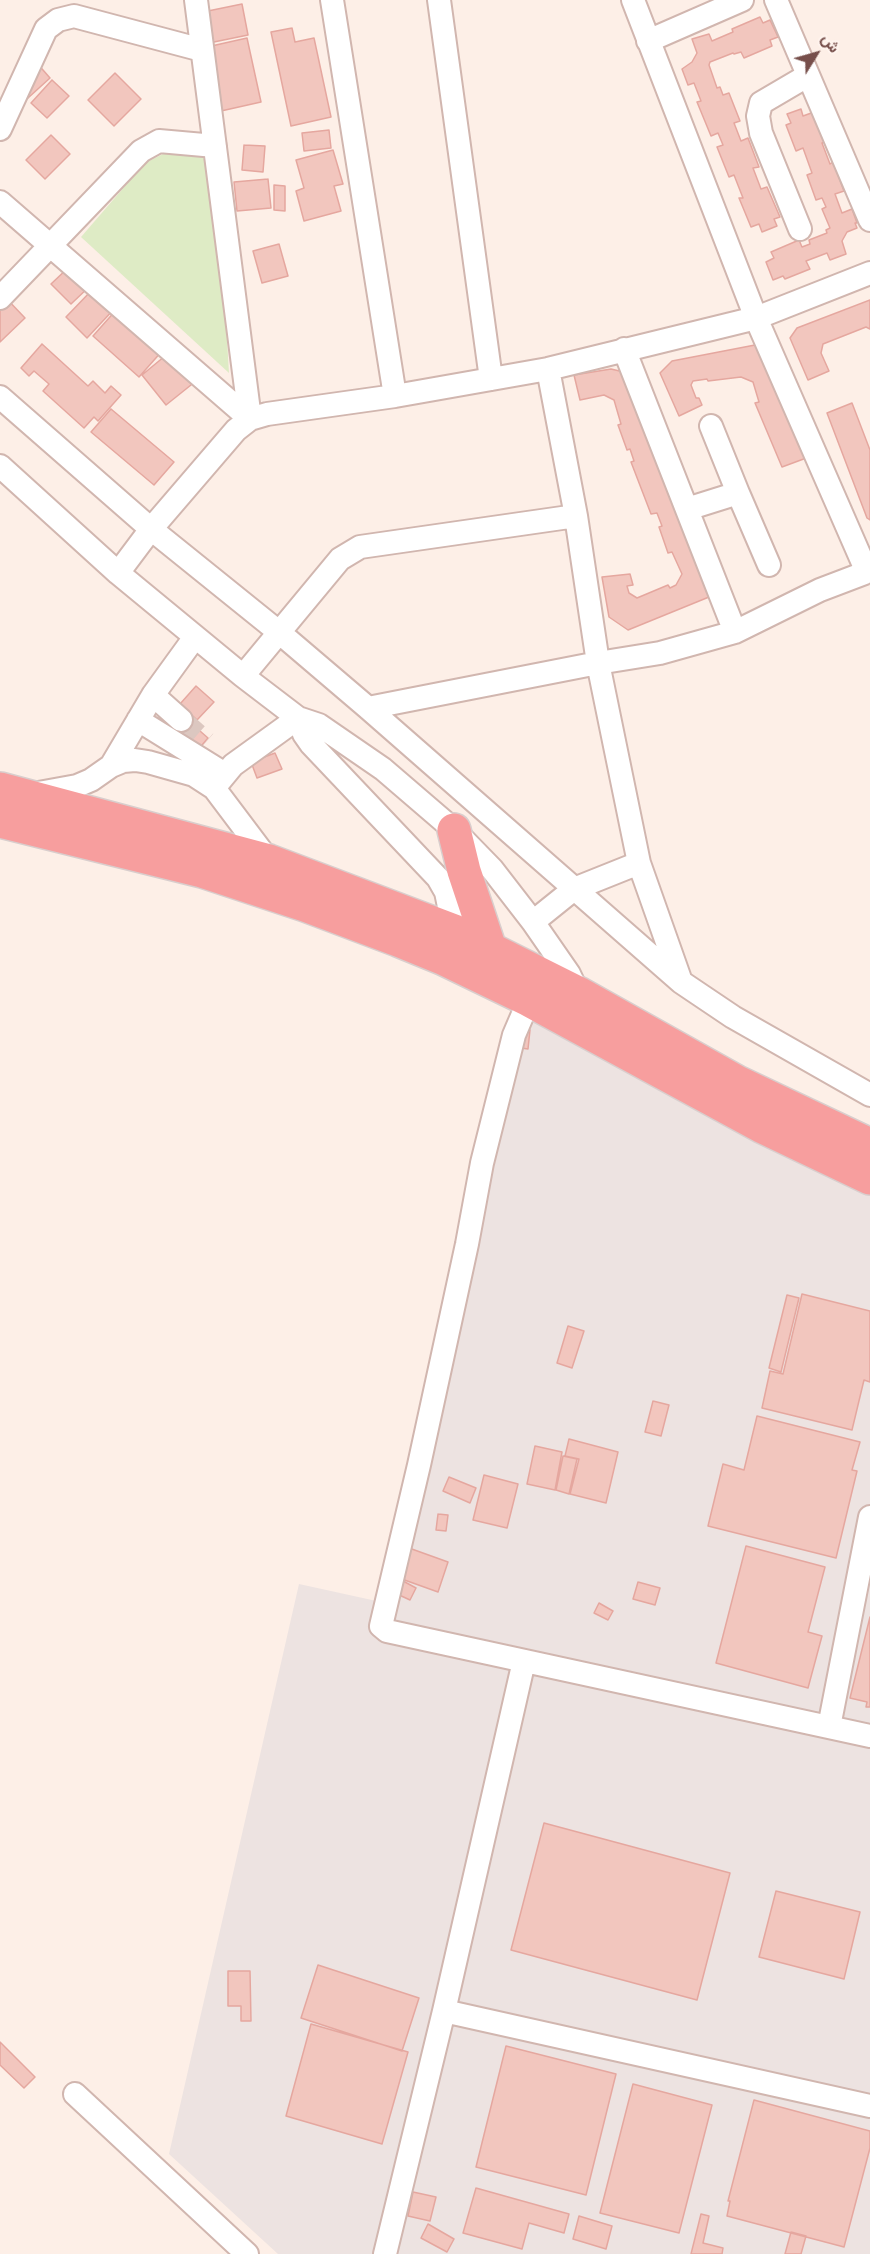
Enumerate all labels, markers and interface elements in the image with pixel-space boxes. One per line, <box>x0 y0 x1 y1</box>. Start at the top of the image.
north arrow <box>786 24 846 84</box>
text: ش <box>817 29 844 56</box>

